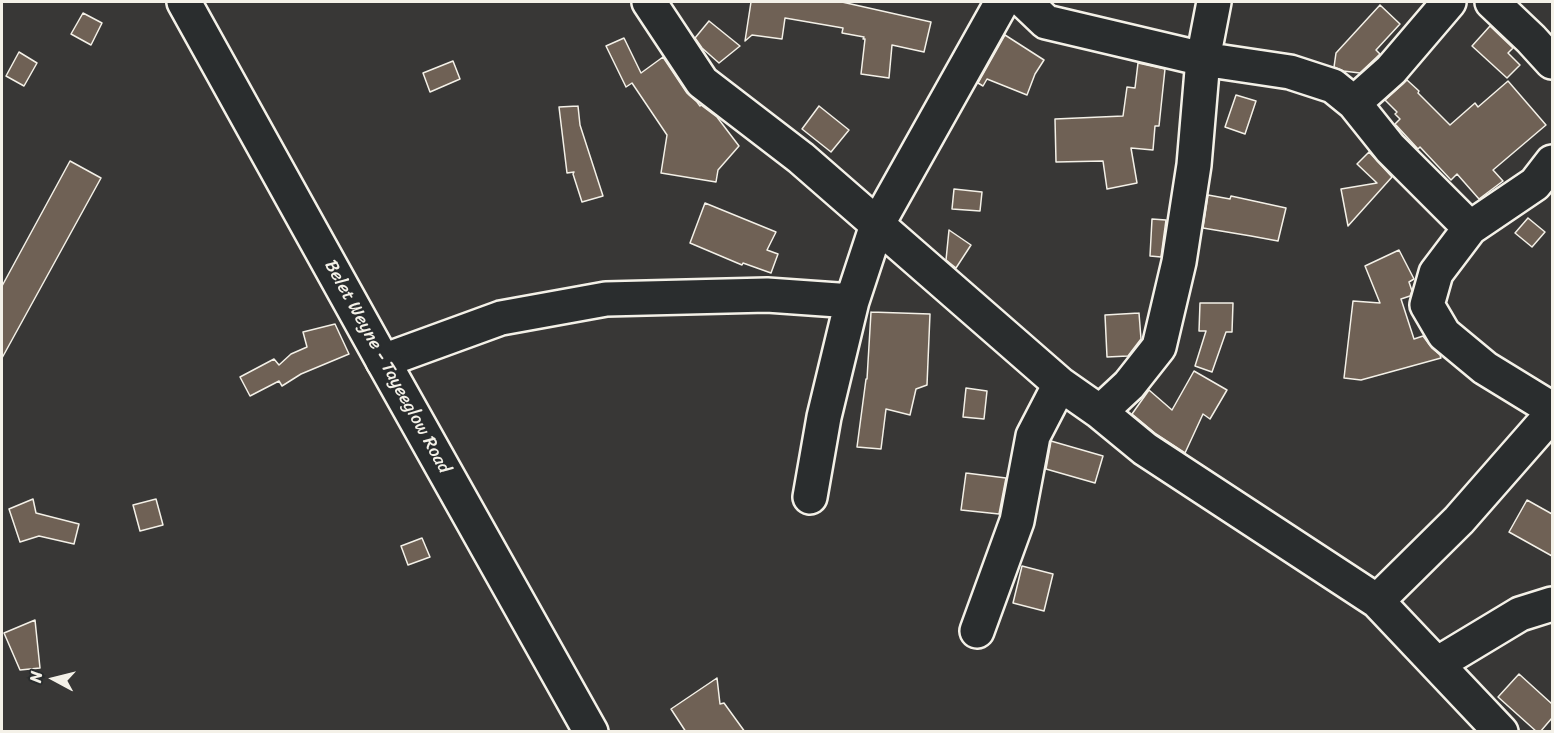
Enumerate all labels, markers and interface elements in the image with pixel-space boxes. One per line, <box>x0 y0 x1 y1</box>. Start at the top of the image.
street label: Belet Weyne - Tayeeglow Road <box>319 257 455 477</box>
north arrow <box>24 649 84 709</box>
text: N <box>21 669 51 684</box>

